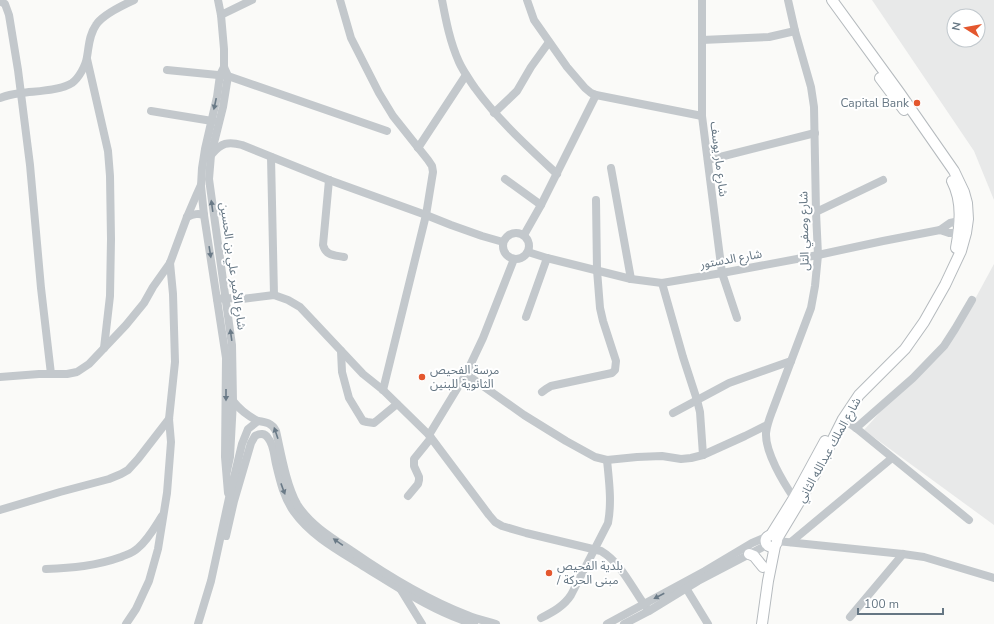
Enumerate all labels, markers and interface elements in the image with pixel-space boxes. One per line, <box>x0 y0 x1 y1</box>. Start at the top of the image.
north arrow <box>946 8 986 48</box>
text: N <box>949 21 965 32</box>
place label: Capital Bank <box>840 95 910 111</box>
one-way arrow <box>212 98 218 111</box>
marker: Capital Bank <box>912 98 922 108</box>
street label: شارع مار يوسف <box>705 121 732 198</box>
street label: شارع وصفي التل <box>795 191 814 271</box>
one-way arrow <box>209 200 215 212</box>
street label: شارع الأمير علي بن الحسين <box>214 201 250 331</box>
one-way arrow <box>207 246 213 258</box>
street label: شارع الدستور <box>698 246 763 273</box>
one-way arrow <box>228 329 234 341</box>
place label: مرسة الفحيص الثانوية للبنين <box>430 362 499 392</box>
marker: مرسة الفحيص الثانوية للبنين <box>417 372 427 382</box>
one-way arrow <box>223 389 229 402</box>
street label: شارع الملك عبدالله الثاني <box>793 394 866 506</box>
one-way arrow <box>273 427 279 439</box>
one-way arrow <box>280 483 286 495</box>
one-way arrow <box>333 538 343 546</box>
place label: بلدية الفحيص / مبنى الحركة <box>556 558 623 588</box>
marker: بلدية الفحيص / مبنى الحركة <box>544 568 554 578</box>
scale bar <box>858 590 943 616</box>
one-way arrow <box>653 592 664 599</box>
text: 100 m <box>864 596 899 612</box>

